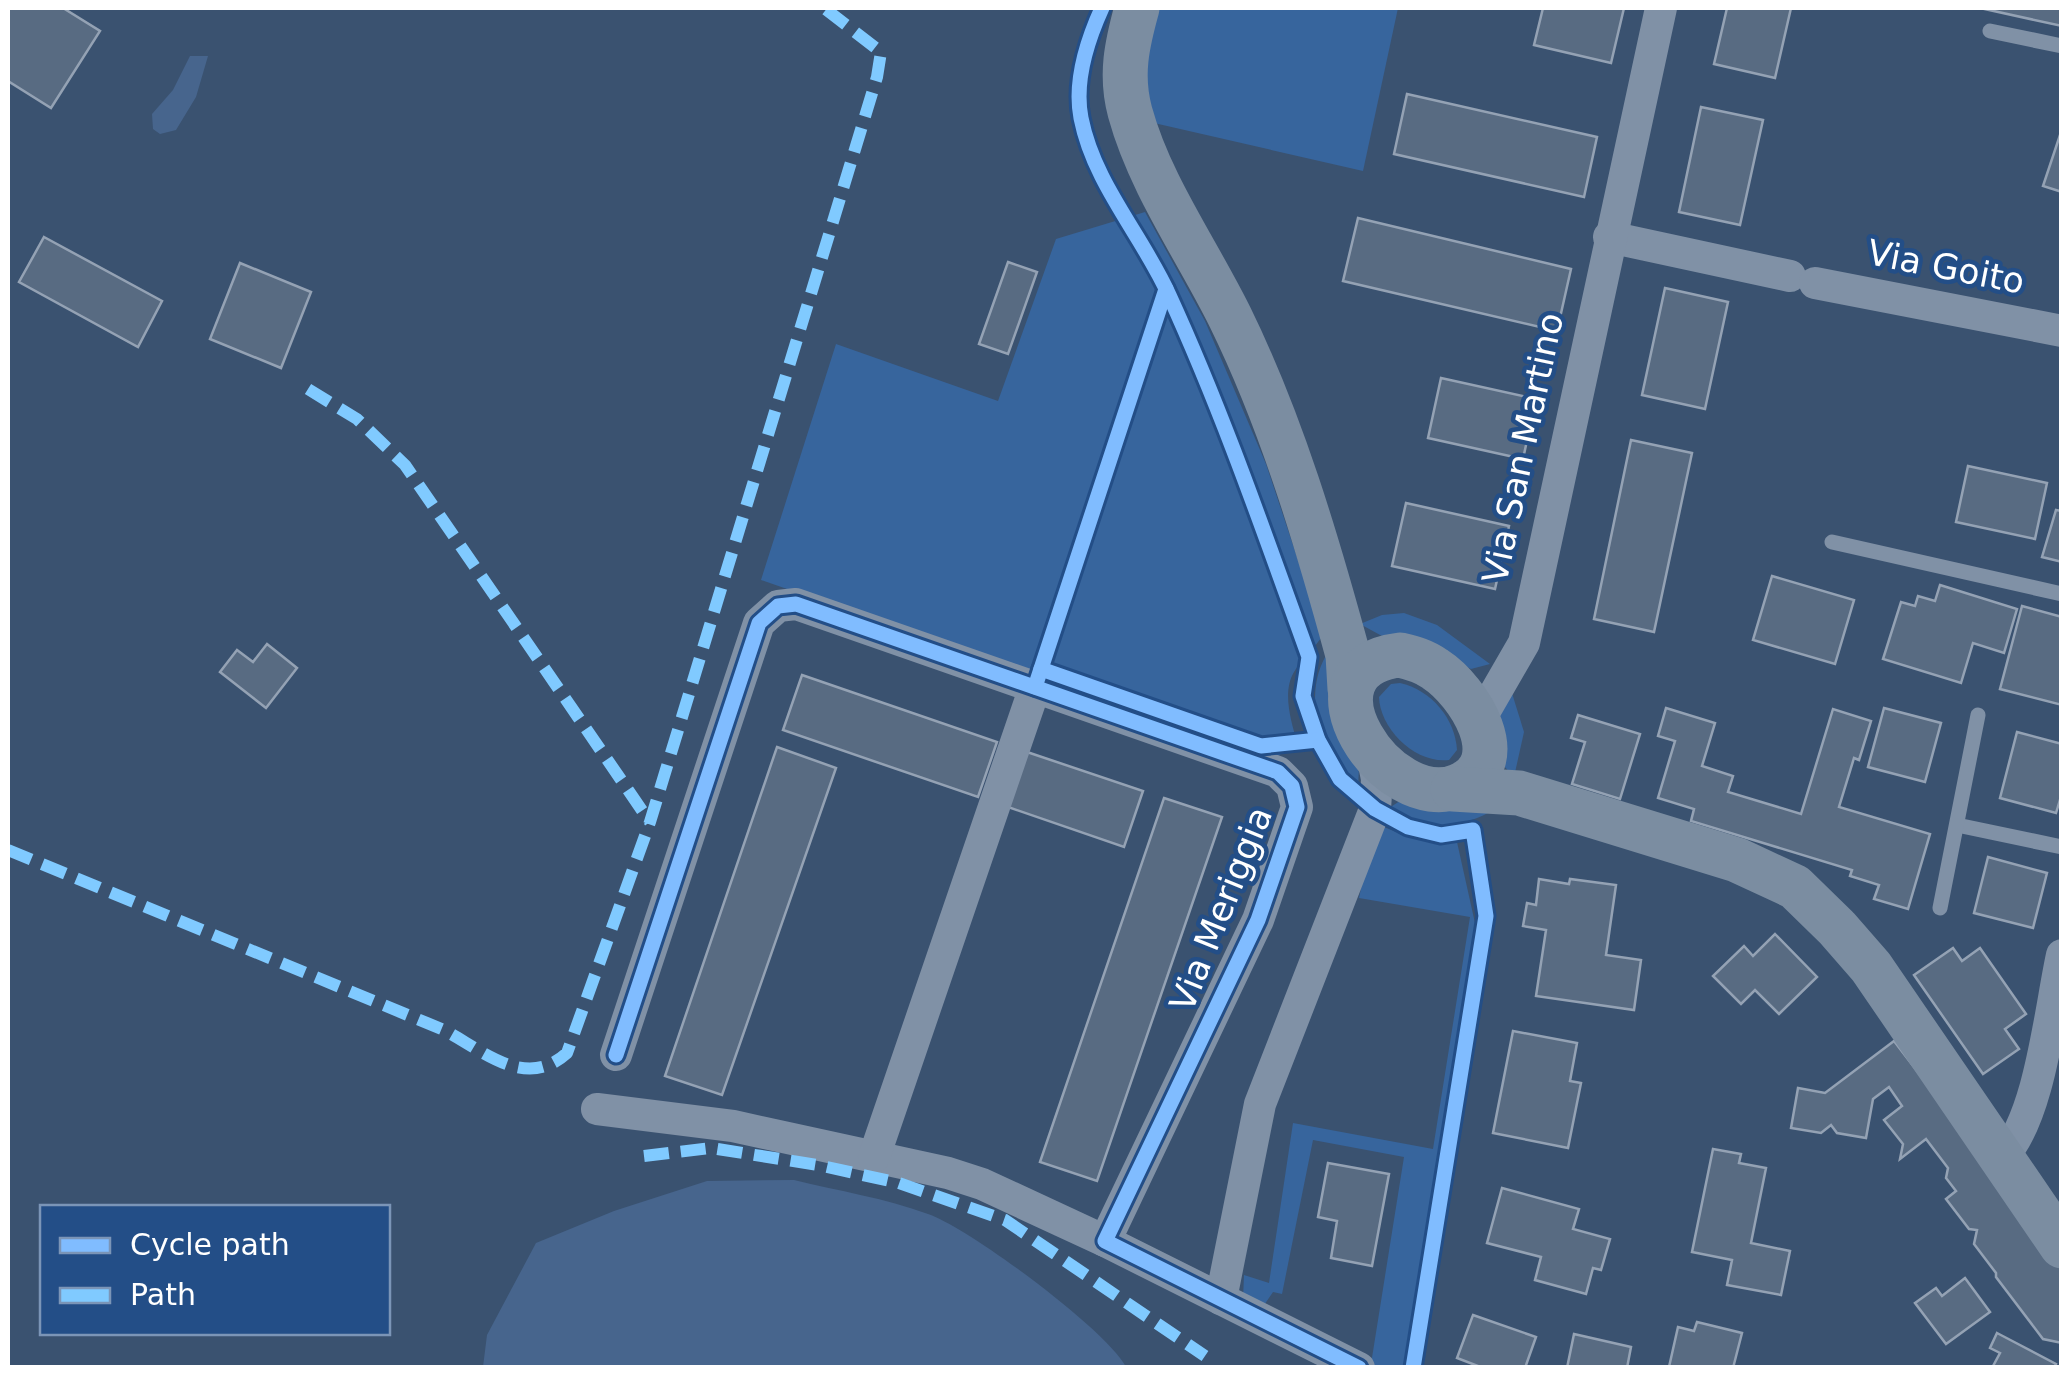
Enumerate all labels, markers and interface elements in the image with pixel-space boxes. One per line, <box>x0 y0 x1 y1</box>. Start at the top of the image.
street label: Via Goito <box>1864 232 2028 302</box>
street label: Via San Martino <box>1475 309 1571 587</box>
street label: Via Meriggia <box>1162 801 1280 1017</box>
legend <box>40 1205 390 1335</box>
text: Cycle path <box>130 1227 290 1262</box>
text: Path <box>130 1277 196 1312</box>

